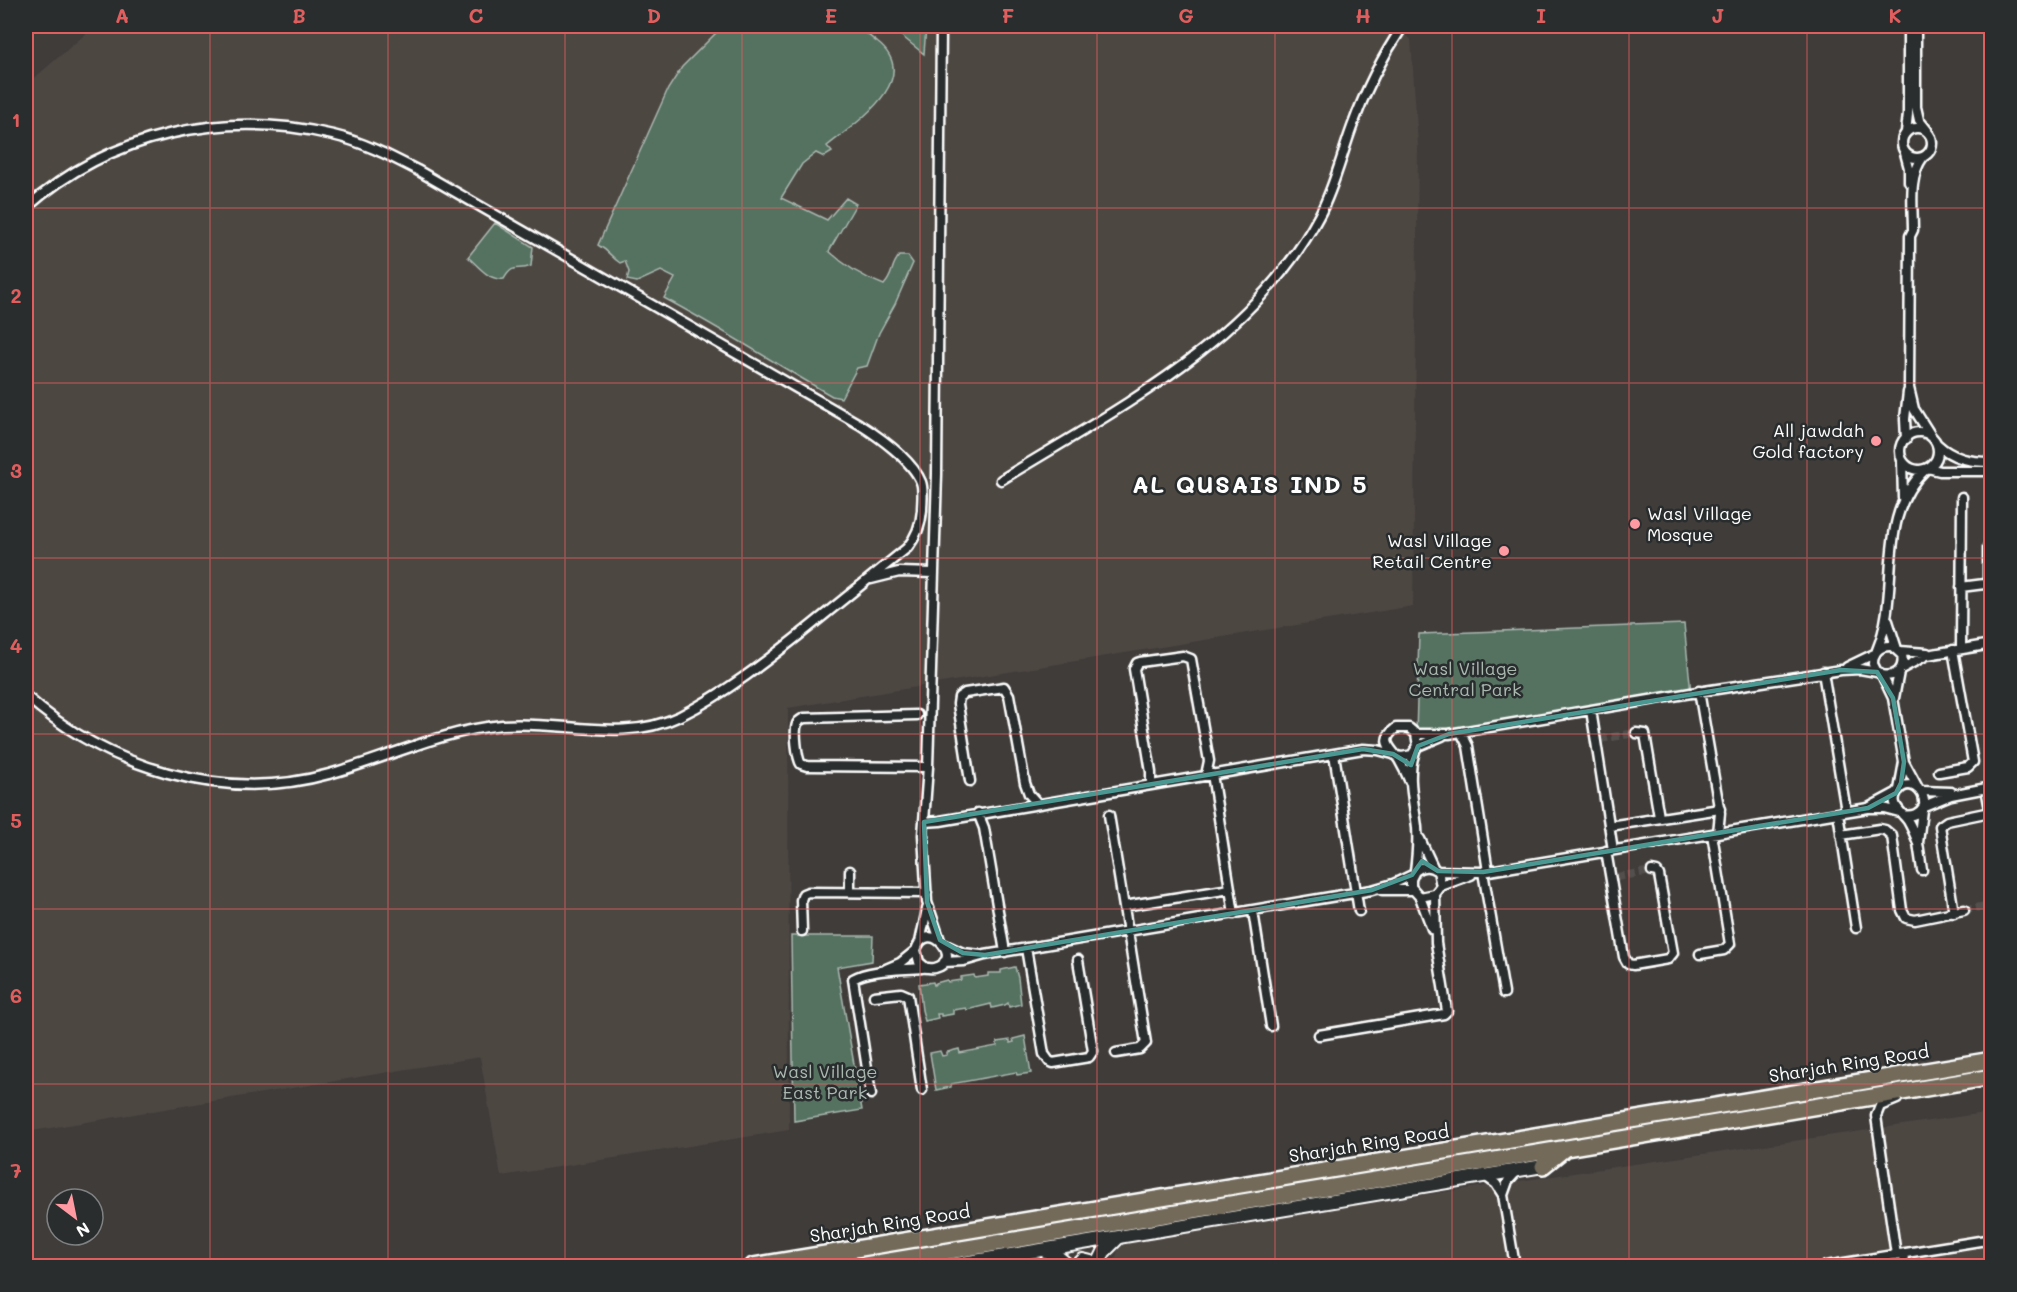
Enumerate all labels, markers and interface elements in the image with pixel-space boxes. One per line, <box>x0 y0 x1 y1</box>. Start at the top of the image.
text: A <box>115 2 129 28</box>
text: B <box>292 2 306 28</box>
text: C <box>469 2 484 28</box>
text: D <box>647 2 661 28</box>
text: E <box>825 2 837 28</box>
text: F <box>1002 2 1015 28</box>
text: G <box>1178 2 1194 28</box>
text: H <box>1355 2 1371 28</box>
text: I <box>1536 2 1546 28</box>
text: J <box>1711 2 1725 28</box>
text: K <box>1888 2 1902 28</box>
text: 1 <box>12 106 20 132</box>
text: 2 <box>10 282 22 308</box>
place label: All jawdah Gold factory <box>1752 418 1864 463</box>
marker: All jawdah Gold factory <box>1869 434 1883 448</box>
text: 3 <box>10 457 22 483</box>
district label: AL QUSAIS IND 5 <box>1132 468 1368 499</box>
place label: Wasl Village Mosque <box>1647 501 1752 546</box>
marker: Wasl Village Mosque <box>1628 517 1642 531</box>
place label: Wasl Village Retail Centre <box>1372 528 1492 573</box>
marker: Wasl Village Retail Centre <box>1497 544 1511 558</box>
text: 4 <box>10 632 23 658</box>
park label: Wasl Village Central Park <box>1408 656 1522 701</box>
text: 5 <box>10 807 22 833</box>
text: 6 <box>10 982 22 1008</box>
street label: Sharjah Ring Road <box>1767 1039 1931 1088</box>
park label: Wasl Village East Park <box>773 1059 877 1104</box>
street label: Sharjah Ring Road <box>1287 1119 1451 1168</box>
text: 7 <box>10 1157 22 1183</box>
north arrow <box>45 1187 105 1247</box>
street label: Sharjah Ring Road <box>808 1199 972 1248</box>
text: N <box>72 1218 94 1242</box>

